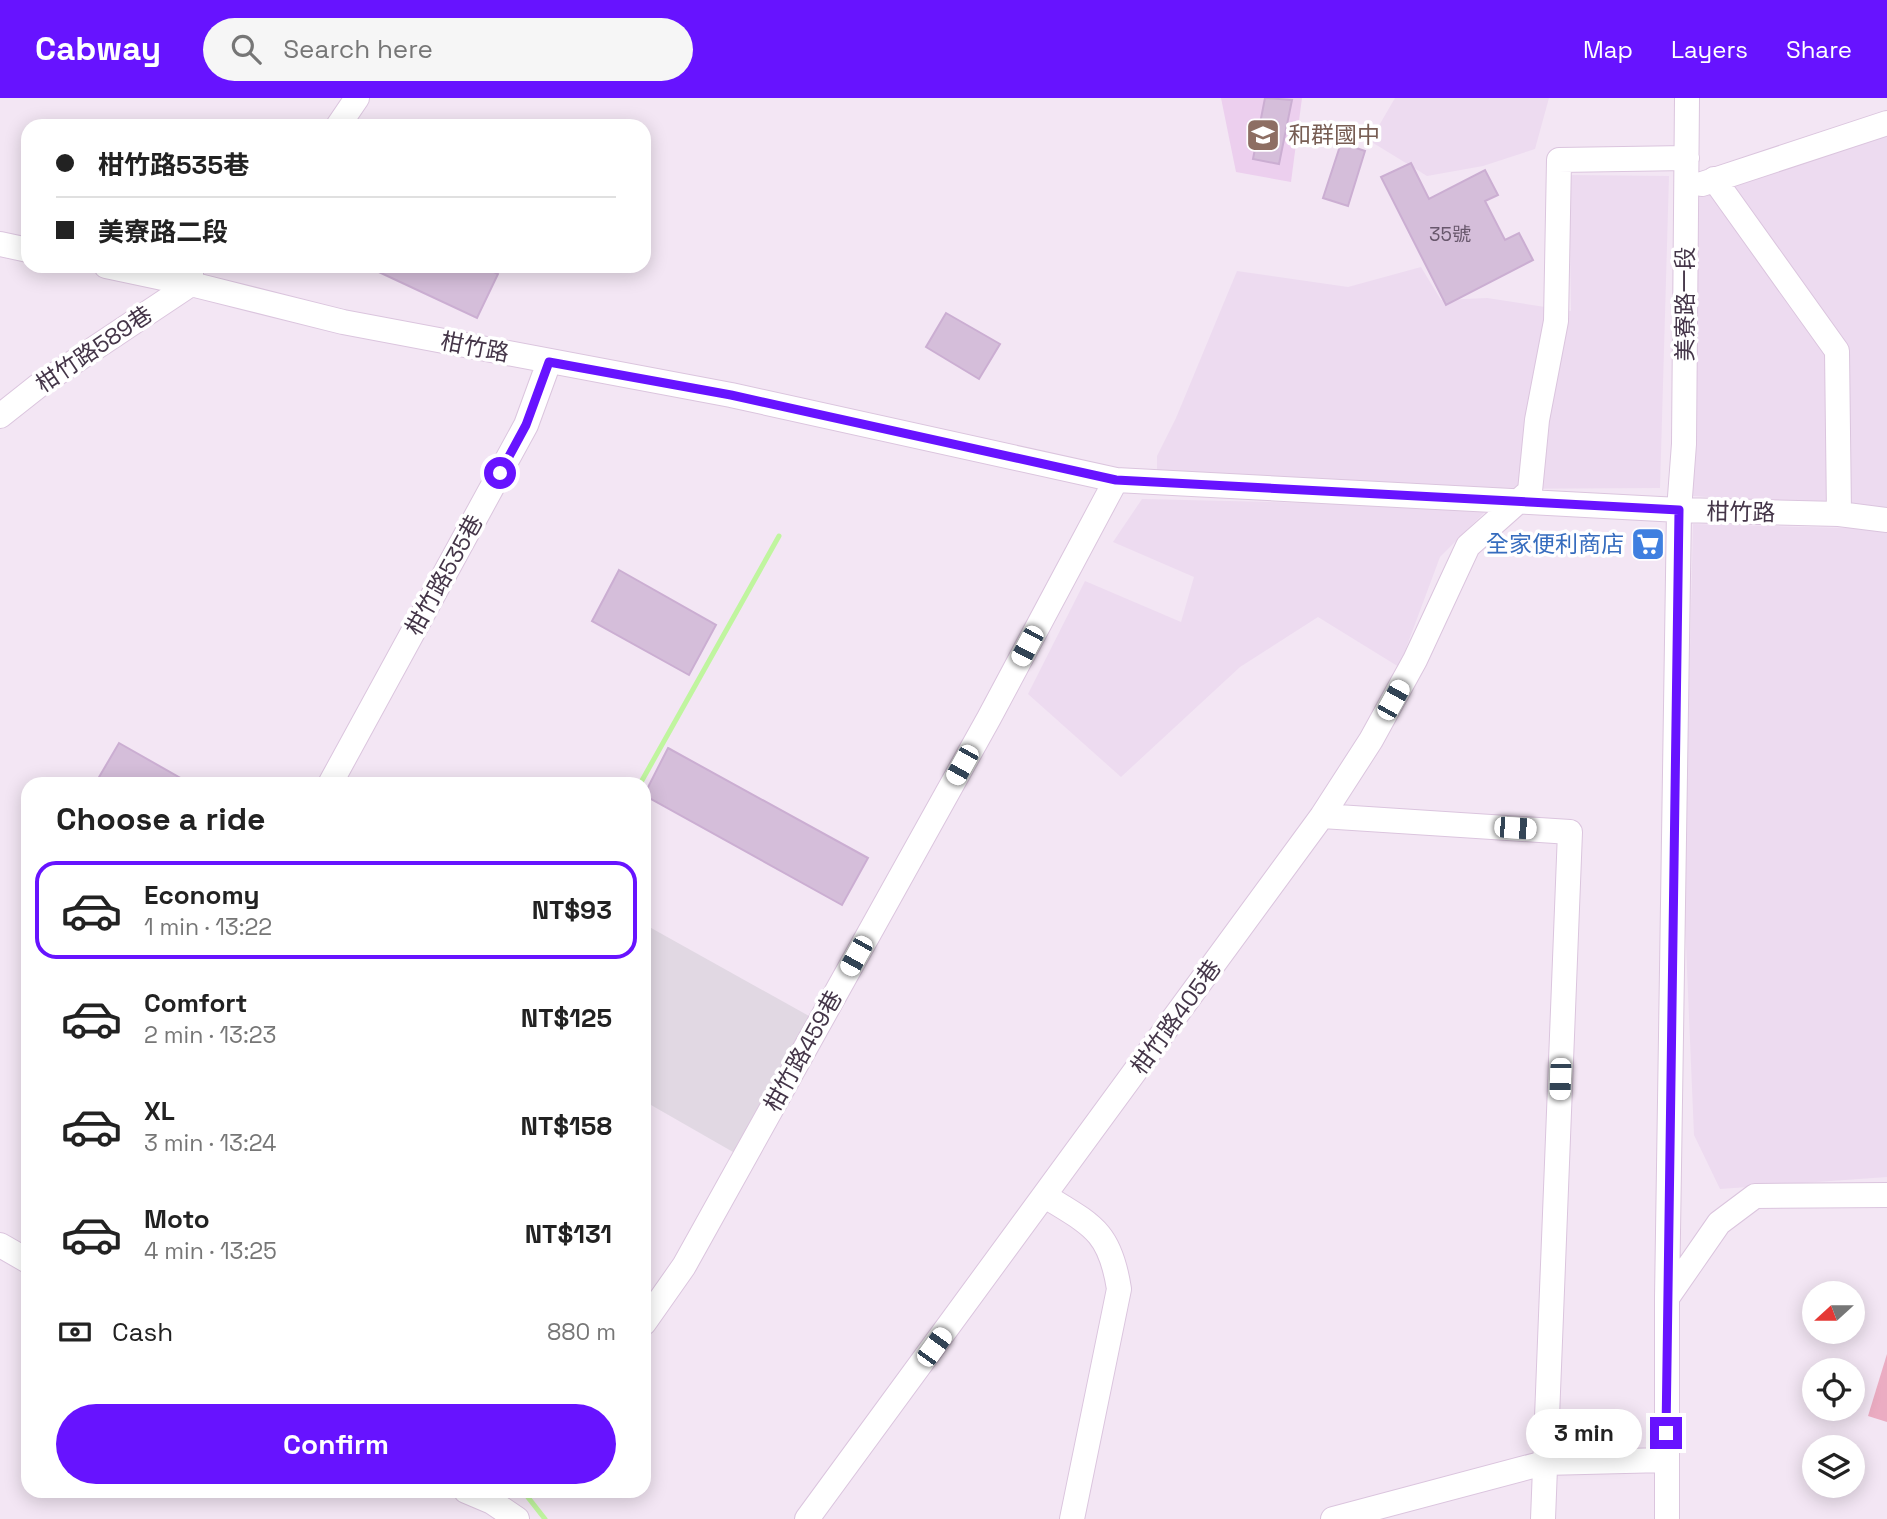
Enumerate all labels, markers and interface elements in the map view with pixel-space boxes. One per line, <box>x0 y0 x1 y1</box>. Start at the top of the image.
search box <box>203 18 693 81</box>
text: Cabway <box>35 28 161 70</box>
icon: search <box>227 30 265 68</box>
text: Search here <box>283 32 433 66</box>
text: Map <box>1583 34 1633 65</box>
text: Layers <box>1671 34 1748 65</box>
text: Share <box>1786 34 1852 65</box>
school or university icon: 和群國中 <box>1244 116 1282 154</box>
place label: 和群國中 <box>1288 120 1380 150</box>
text: 柑竹路535巷 <box>98 148 249 182</box>
text: 美寮路二段 <box>98 215 228 249</box>
house number: 35號 <box>1429 222 1471 247</box>
street label: 美寮路一段 <box>1670 247 1700 362</box>
street label: 柑竹路589巷 <box>30 299 158 399</box>
street label: 柑竹路 <box>438 326 512 368</box>
route start <box>484 457 516 489</box>
street label: 柑竹路 <box>1706 496 1776 528</box>
street label: 柑竹路535巷 <box>399 509 489 641</box>
supermarket icon: 全家便利商店 <box>1629 525 1667 563</box>
place label: 全家便利商店 <box>1486 529 1624 559</box>
car <box>1008 623 1047 669</box>
car <box>1374 677 1413 723</box>
car <box>943 742 982 788</box>
text: Choose a ride <box>56 799 266 839</box>
car <box>1494 816 1537 840</box>
text: Economy <box>144 878 260 912</box>
icon: car <box>60 879 123 942</box>
text: NT$93 <box>532 893 612 927</box>
text: 1 min · 13:22 <box>144 912 272 942</box>
car <box>837 933 876 979</box>
street label: 柑竹路405巷 <box>1124 954 1228 1080</box>
street label: 柑竹路459巷 <box>757 985 849 1117</box>
text: Comfort <box>144 986 247 1020</box>
icon: car <box>60 987 123 1050</box>
text: NT$125 <box>521 1001 612 1035</box>
text: 2 min · 13:23 <box>144 1020 276 1050</box>
car <box>1549 1058 1572 1100</box>
text: XL <box>144 1094 175 1128</box>
icon: car <box>60 1095 123 1158</box>
text: NT$158 <box>521 1109 612 1143</box>
text: 3 min · 13:24 <box>144 1128 276 1158</box>
text: Moto <box>144 1202 210 1236</box>
icon: car <box>60 1203 123 1266</box>
text: NT$131 <box>525 1217 612 1251</box>
text: 4 min · 13:25 <box>144 1236 277 1266</box>
north arrow <box>1802 1281 1866 1344</box>
map controls <box>1802 1281 1865 1498</box>
icon: cash <box>56 1313 94 1351</box>
text: Cash <box>112 1315 173 1349</box>
text: 880 m <box>547 1317 616 1347</box>
car <box>914 1324 955 1370</box>
button: locate <box>1802 1358 1865 1421</box>
button: Confirm <box>56 1404 616 1484</box>
callout: 3 min <box>1526 1408 1642 1458</box>
route end <box>1650 1417 1682 1449</box>
text: 3 min <box>1554 1418 1614 1448</box>
button: layers <box>1802 1435 1865 1498</box>

